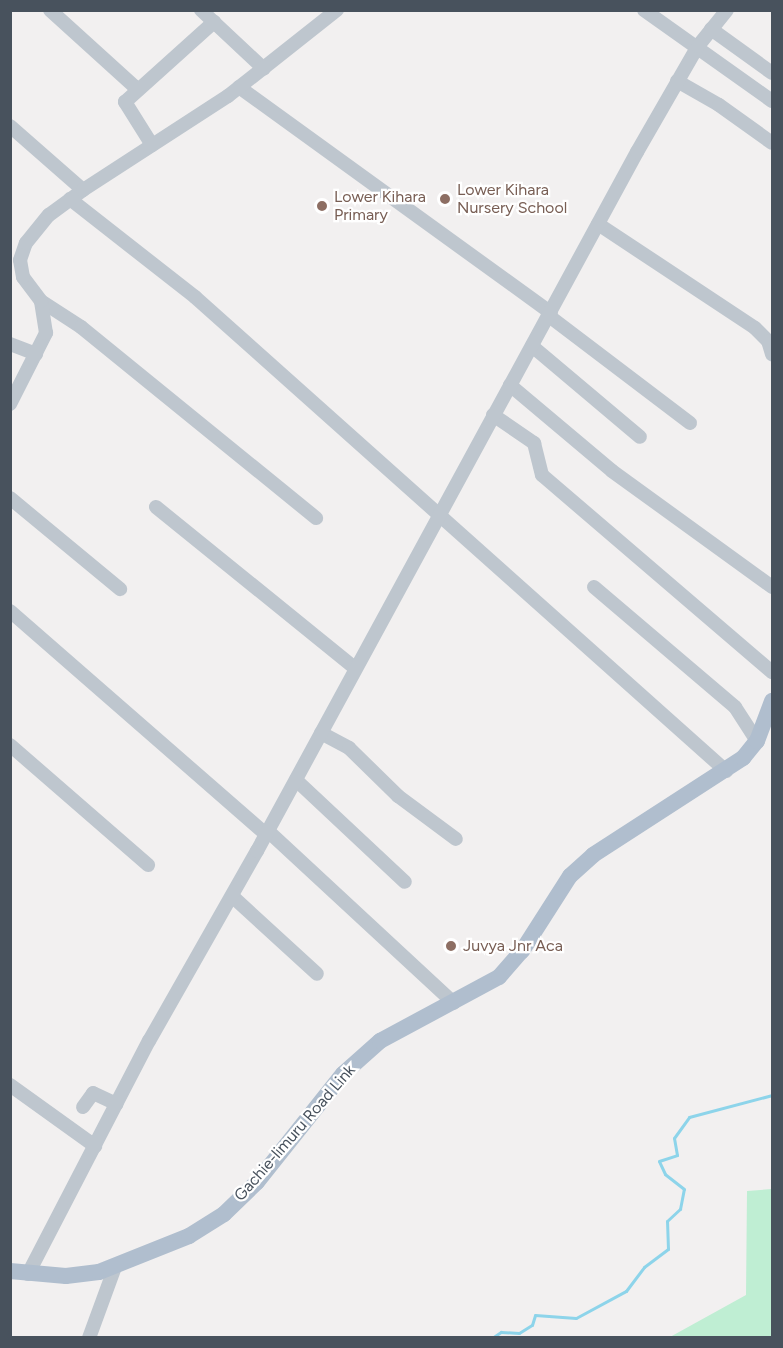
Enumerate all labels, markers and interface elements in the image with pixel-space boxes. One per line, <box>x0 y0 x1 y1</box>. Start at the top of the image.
place label: Lower Kihara Nursery School <box>457 180 567 218</box>
place label: Lower Kihara Primary <box>334 187 426 225</box>
marker: Lower Kihara Nursery School <box>438 192 452 206</box>
marker: Lower Kihara Primary <box>315 199 329 213</box>
place label: Juvya Jnr Aca <box>463 936 563 956</box>
marker: Juvya Jnr Aca <box>444 939 458 953</box>
street label: Gachie-limuru Road Link <box>230 1061 360 1205</box>

